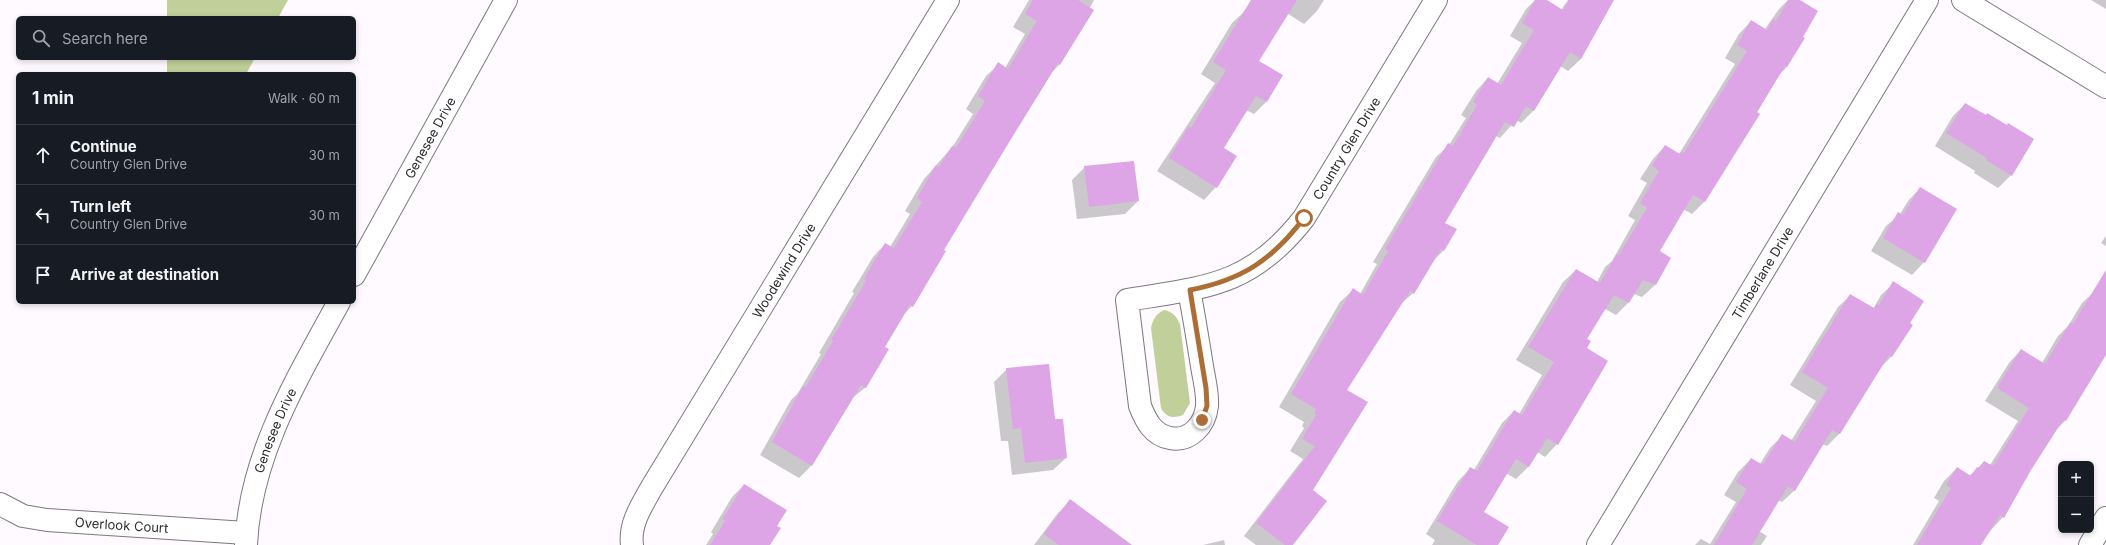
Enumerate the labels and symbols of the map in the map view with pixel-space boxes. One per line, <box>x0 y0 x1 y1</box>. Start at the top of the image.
street label: Genesee Drive <box>401 94 459 181</box>
street label: Country Glen Drive <box>1309 94 1383 202</box>
route start <box>1295 209 1313 227</box>
street label: Woodewind Drive <box>749 220 819 321</box>
street label: Timberlane Drive <box>1728 224 1796 322</box>
street label: Genesee Drive <box>251 385 300 475</box>
route end <box>1193 411 1211 429</box>
street label: Overlook Court <box>74 514 169 536</box>

